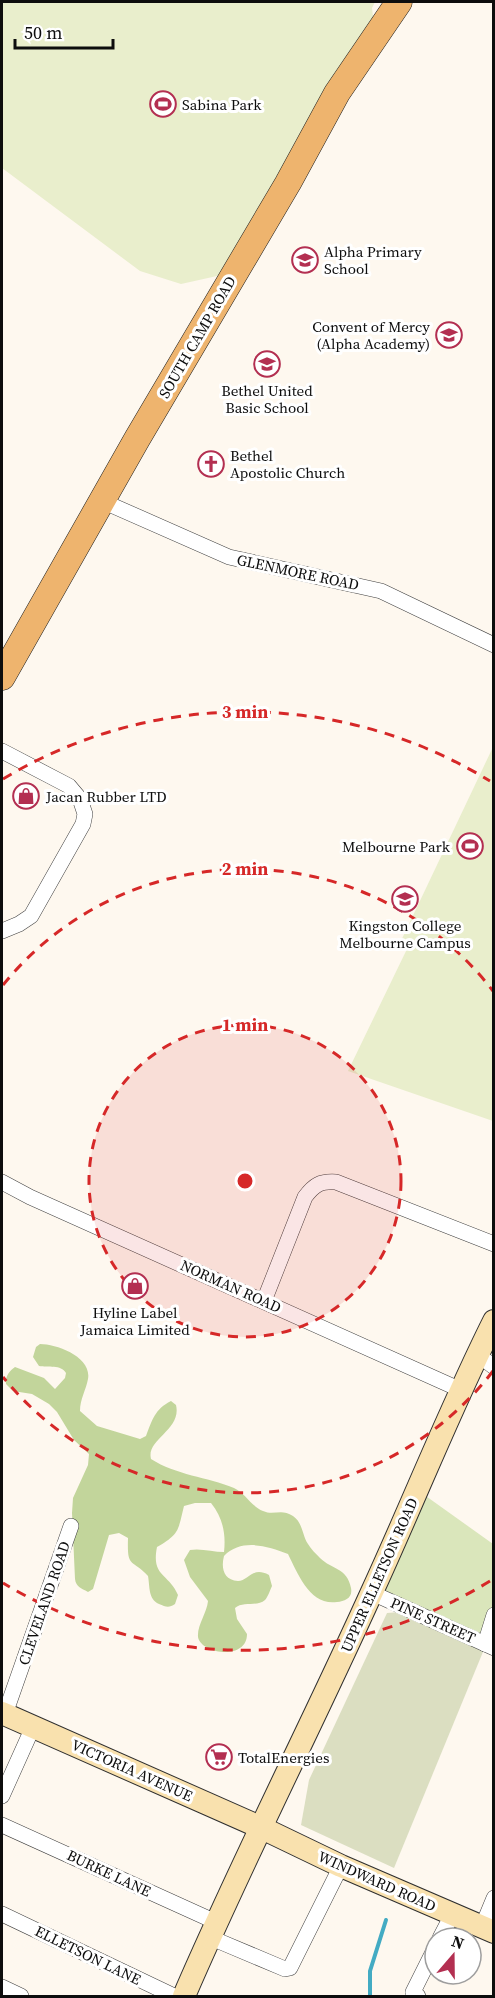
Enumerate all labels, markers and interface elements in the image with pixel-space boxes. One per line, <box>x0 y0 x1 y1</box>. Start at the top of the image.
scale bar <box>15 12 112 50</box>
text: 50 m <box>24 20 62 45</box>
sports icon: Sabina Park <box>148 89 178 119</box>
place label: Sabina Park <box>182 94 262 115</box>
place label: Alpha Primary School <box>324 241 422 279</box>
school or university icon: Alpha Primary School <box>290 245 320 275</box>
street label: SOUTH CAMP ROAD <box>153 272 241 402</box>
place label: Convent of Mercy (Alpha Academy) <box>312 316 430 354</box>
school or university icon: Convent of Mercy (Alpha Academy) <box>434 320 464 350</box>
school or university icon: Bethel United Basic School <box>252 349 282 379</box>
place label: Bethel United Basic School <box>221 380 313 418</box>
place label: Bethel Apostolic Church <box>230 445 345 483</box>
church icon: Bethel Apostolic Church <box>196 449 226 479</box>
street label: GLENMORE ROAD <box>235 549 361 595</box>
text: 3 min <box>222 699 268 724</box>
shop icon: Jacan Rubber LTD <box>11 781 41 811</box>
place label: Jacan Rubber LTD <box>45 786 167 807</box>
sports icon: Melbourne Park <box>455 831 485 861</box>
place label: Melbourne Park <box>342 836 451 857</box>
text: 2 min <box>222 856 268 881</box>
school or university icon: Kingston College Melbourne Campus <box>390 884 420 914</box>
place label: Kingston College Melbourne Campus <box>339 915 471 953</box>
text: 1 min <box>222 1012 268 1037</box>
centre of rings <box>235 1171 255 1191</box>
street label: NORMAN ROAD <box>177 1254 285 1318</box>
shop icon: Hyline Label Jamaica Limited <box>120 1271 150 1301</box>
place label: Hyline Label Jamaica Limited <box>79 1302 190 1340</box>
street label: UPPER ELLETSON ROAD <box>335 1494 423 1656</box>
street label: CLEVELAND ROAD <box>13 1538 75 1668</box>
street label: PINE STREET <box>387 1592 479 1648</box>
street label: VICTORIA AVENUE <box>68 1734 196 1806</box>
supermarket icon: TotalEnergies <box>204 1742 234 1772</box>
place label: TotalEnergies <box>238 1747 329 1768</box>
street label: BURKE LANE <box>64 1844 154 1902</box>
street label: WINDWARD ROAD <box>315 1846 439 1916</box>
street label: ELLETSON LANE <box>31 1920 145 1990</box>
north arrow <box>423 1926 483 1986</box>
text: N <box>449 1930 468 1954</box>

